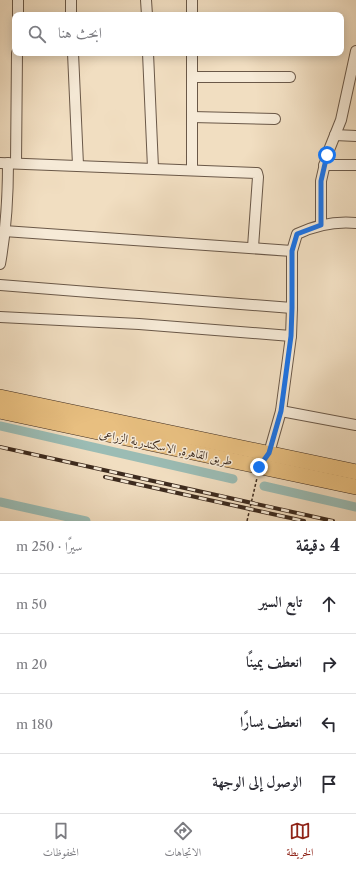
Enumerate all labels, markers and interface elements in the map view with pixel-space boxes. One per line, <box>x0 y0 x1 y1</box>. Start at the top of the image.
search box <box>12 12 344 56</box>
icon: search <box>26 23 48 45</box>
text: ابحث هنا <box>58 23 102 42</box>
route start <box>318 146 336 164</box>
street label: طريق القاهرة, الاسكندرية الزراعى <box>98 426 234 469</box>
route end <box>250 458 268 476</box>
text: 4 دقيقة <box>296 535 340 555</box>
text: سيرًا · 250 m <box>16 538 82 554</box>
text: تابع السير <box>259 592 302 611</box>
icon: ahead <box>318 593 340 615</box>
text: 50 m <box>16 596 47 612</box>
text: انعطف يمينًا <box>246 652 302 671</box>
icon: right <box>318 653 340 675</box>
text: 20 m <box>16 656 47 672</box>
text: انعطف يسارًا <box>240 712 302 731</box>
icon: left <box>318 713 340 735</box>
text: 180 m <box>16 716 53 732</box>
text: الوصول إلى الوجهة <box>212 772 302 791</box>
icon: arrive <box>318 773 340 795</box>
tab: المحفوظات <box>43 820 79 863</box>
tab: الاتجاهات <box>164 820 201 863</box>
tab: الخريطة <box>287 820 313 863</box>

